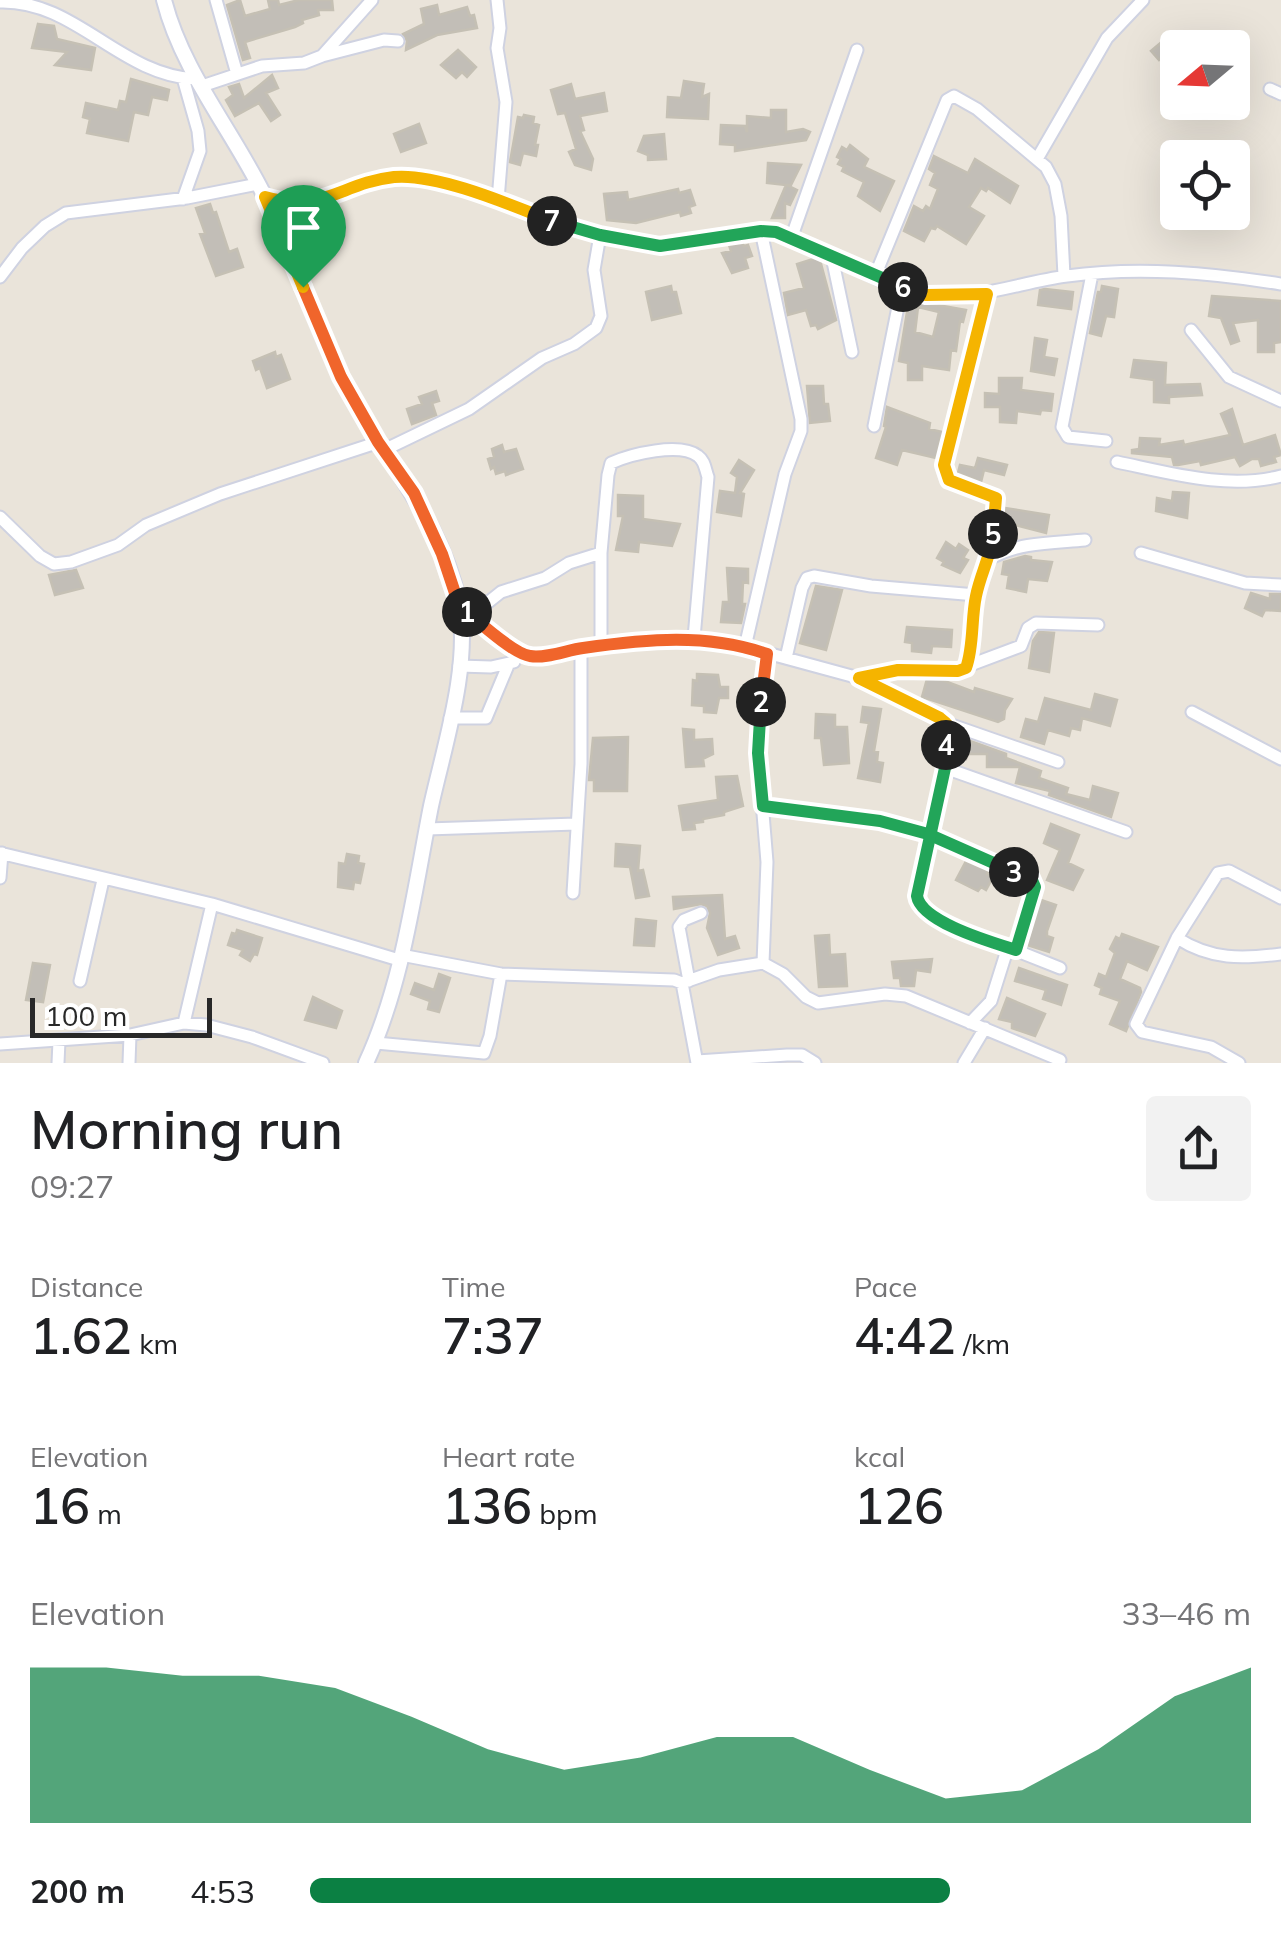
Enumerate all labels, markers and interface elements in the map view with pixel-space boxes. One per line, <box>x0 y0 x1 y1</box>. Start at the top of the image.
north arrow <box>1160 30 1250 120</box>
map controls <box>1160 30 1250 230</box>
button: locate <box>1160 140 1250 230</box>
pin <box>261 185 346 288</box>
pin: 7 <box>527 196 577 246</box>
icon: arrive <box>276 200 331 255</box>
text: 7 <box>544 203 560 238</box>
pin: 6 <box>878 262 928 312</box>
text: 6 <box>895 269 911 304</box>
pin: 5 <box>968 509 1018 559</box>
text: 5 <box>985 516 1001 551</box>
pin: 1 <box>442 587 492 637</box>
text: 1 <box>459 594 475 629</box>
pin: 2 <box>736 677 786 727</box>
text: 2 <box>753 684 769 719</box>
pin: 4 <box>921 720 971 770</box>
text: 4 <box>938 727 954 762</box>
pin: 3 <box>989 847 1039 897</box>
text: 3 <box>1006 854 1022 889</box>
scale bar <box>30 993 212 1038</box>
text: 100 m <box>45 998 127 1033</box>
text: Morning run <box>30 1094 343 1163</box>
button: share <box>1146 1096 1251 1201</box>
text: 09:27 <box>30 1166 114 1206</box>
text: Distance <box>30 1269 143 1304</box>
text: Time <box>442 1269 505 1304</box>
text: Pace <box>854 1269 917 1304</box>
text: 1.62 <box>30 1304 132 1367</box>
text: 7:37 <box>442 1304 544 1367</box>
text: 4:42 <box>854 1304 956 1367</box>
text: km <box>132 1326 178 1361</box>
text: /km <box>956 1326 1010 1361</box>
text: Elevation <box>30 1439 148 1474</box>
text: Heart rate <box>442 1439 575 1474</box>
text: kcal <box>854 1439 905 1474</box>
text: 16 <box>30 1474 90 1537</box>
text: 136 <box>442 1474 532 1537</box>
text: 126 <box>854 1474 944 1537</box>
text: m <box>90 1496 122 1531</box>
text: bpm <box>532 1496 598 1531</box>
text: Elevation <box>30 1593 165 1633</box>
text: 33–46 m <box>1122 1593 1251 1633</box>
text: 200 m <box>30 1871 125 1911</box>
text: 4:53 <box>190 1871 255 1911</box>

